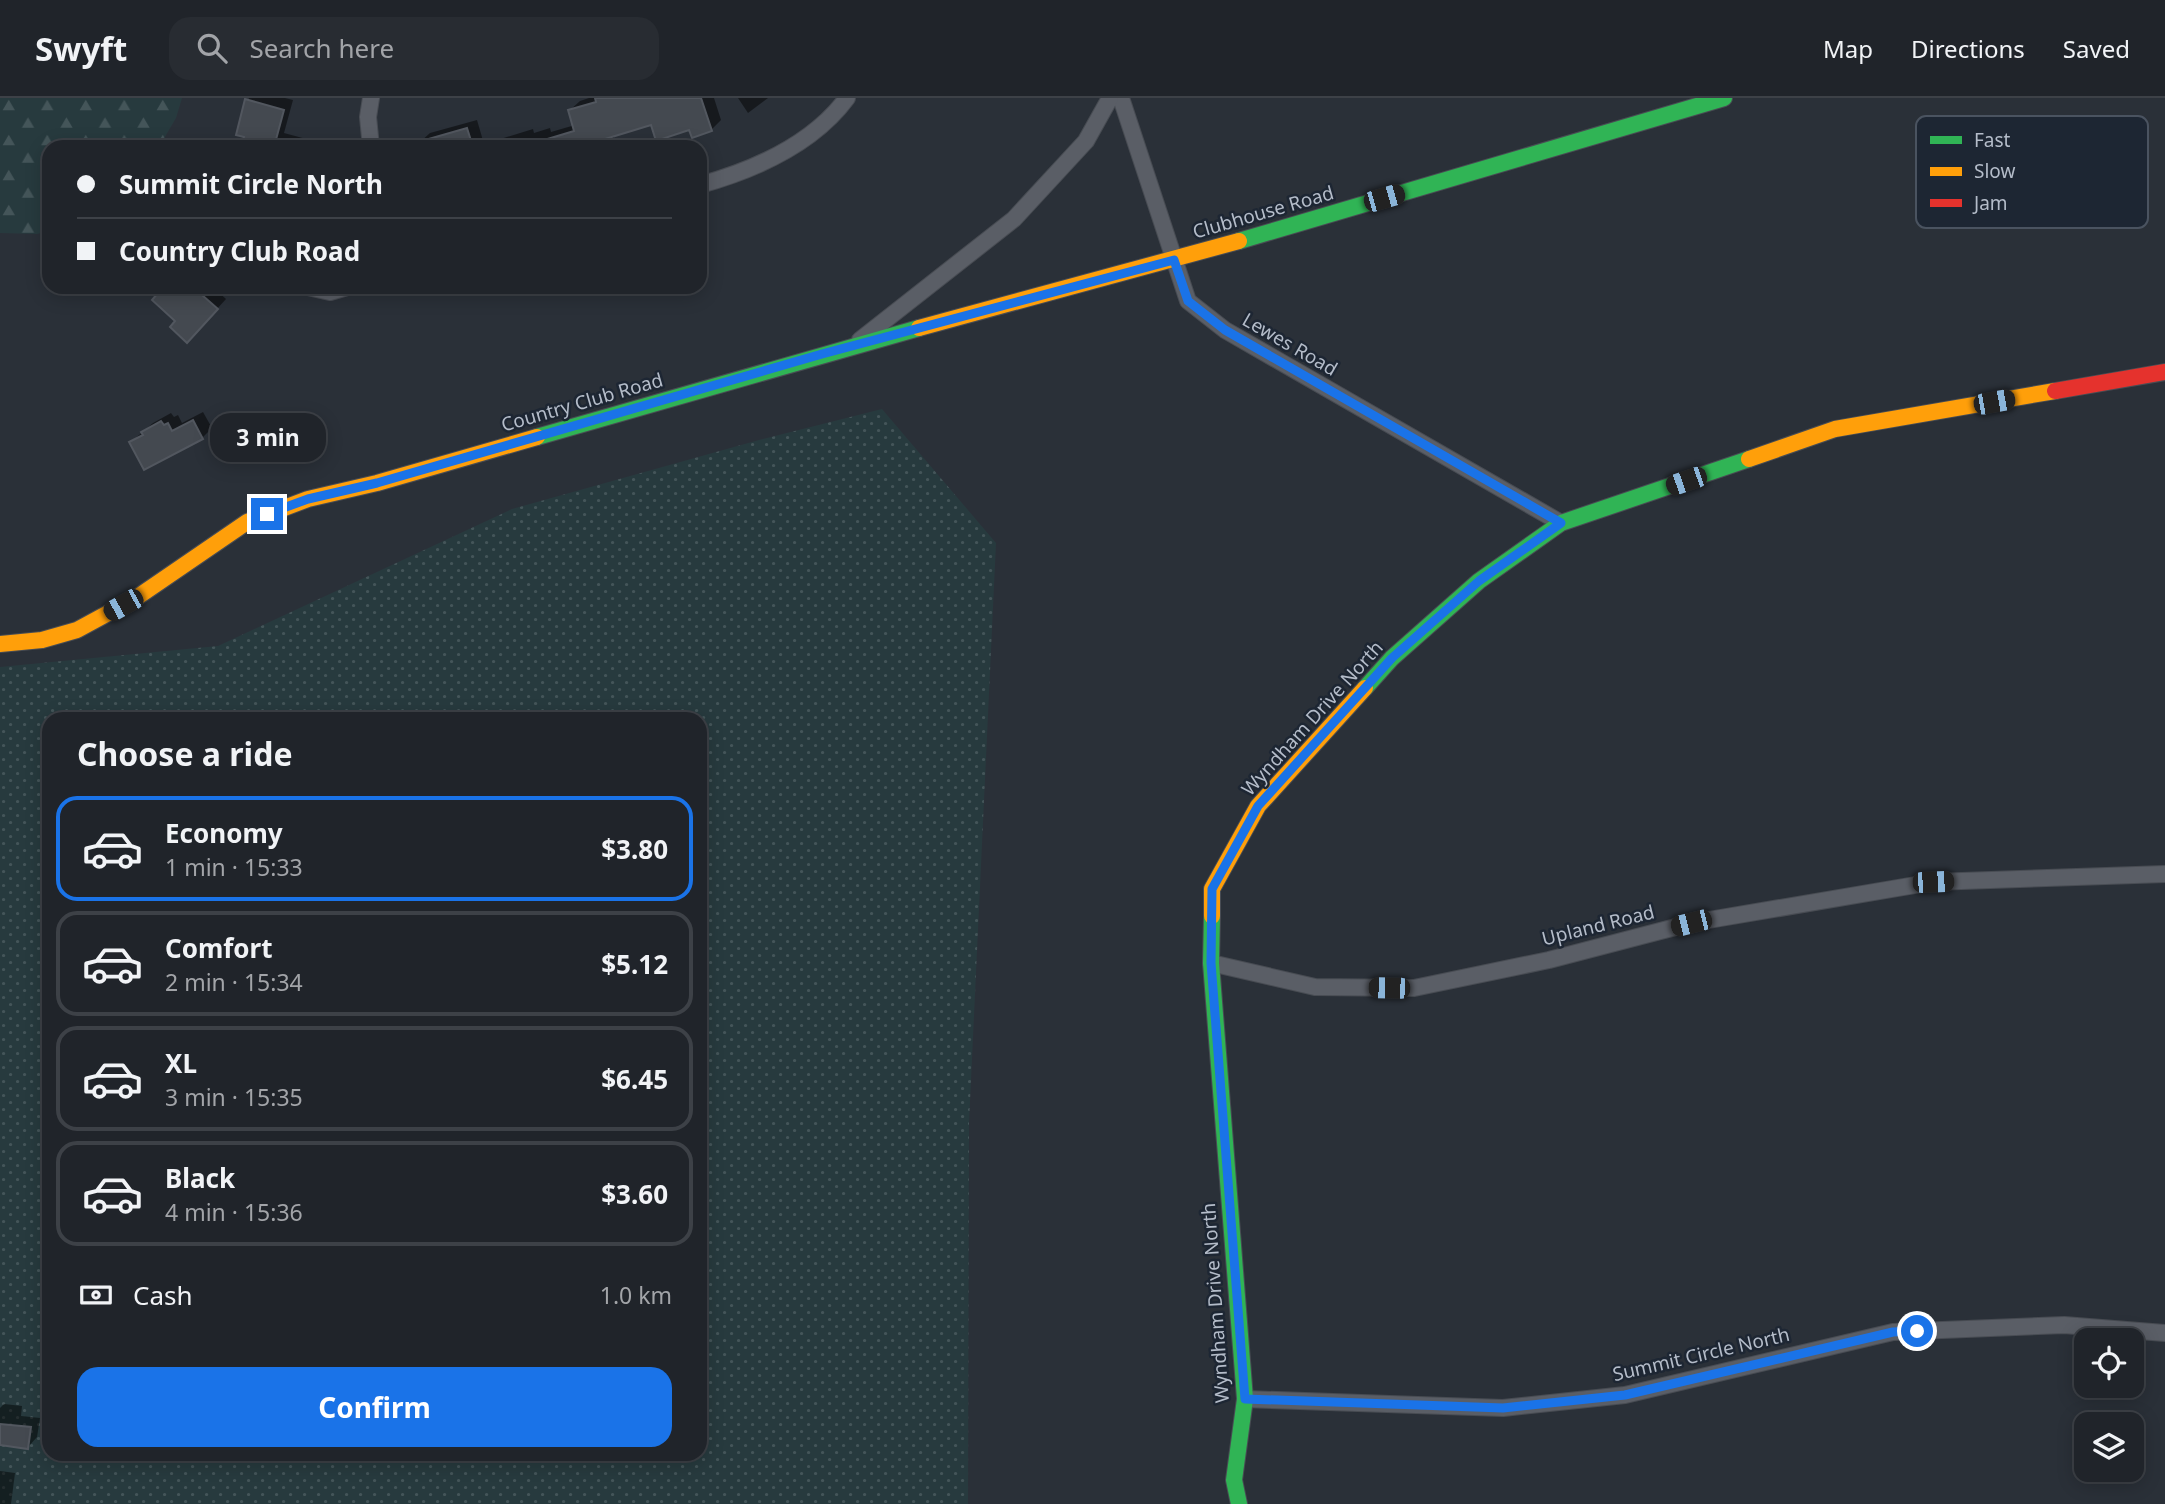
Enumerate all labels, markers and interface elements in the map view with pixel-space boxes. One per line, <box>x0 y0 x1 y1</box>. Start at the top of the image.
search box <box>169 17 659 80</box>
text: Swyft <box>35 26 127 71</box>
icon: search <box>193 29 231 67</box>
text: Search here <box>249 30 394 66</box>
text: Map <box>1823 32 1873 65</box>
text: Directions <box>1911 32 2025 65</box>
text: Saved <box>2063 32 2130 65</box>
legend <box>1916 116 2148 228</box>
text: Fast <box>1974 127 2011 153</box>
text: Slow <box>1974 158 2015 184</box>
text: Summit Circle North <box>119 166 383 202</box>
street label: Clubhouse Road <box>1189 179 1337 245</box>
car <box>1361 182 1408 214</box>
text: Jam <box>1972 190 2008 216</box>
text: Country Club Road <box>119 233 360 269</box>
street label: Lewes Road <box>1238 306 1342 382</box>
street label: Country Club Road <box>498 366 666 438</box>
car <box>1972 388 2017 416</box>
callout: 3 min <box>209 412 325 462</box>
text: 3 min <box>236 421 300 453</box>
car <box>1663 464 1710 498</box>
route end <box>251 498 283 530</box>
car <box>100 586 147 624</box>
street label: Wyndham Drive North <box>1235 635 1389 801</box>
text: Choose a ride <box>77 732 293 775</box>
text: Economy <box>165 815 283 851</box>
icon: car <box>81 817 144 880</box>
text: $3.80 <box>601 831 668 867</box>
text: 1 min · 15:33 <box>165 851 303 883</box>
car <box>1912 871 1955 893</box>
street label: Upland Road <box>1539 898 1657 952</box>
car <box>1669 908 1714 938</box>
text: Comfort <box>165 930 273 966</box>
icon: car <box>81 932 144 995</box>
text: $5.12 <box>601 946 668 982</box>
text: 2 min · 15:34 <box>165 966 303 998</box>
car <box>1368 977 1411 999</box>
text: XL <box>165 1045 197 1081</box>
icon: car <box>81 1047 144 1110</box>
text: $6.45 <box>601 1061 668 1097</box>
text: 3 min · 15:35 <box>165 1081 303 1113</box>
text: Black <box>165 1160 235 1196</box>
icon: car <box>81 1162 144 1225</box>
text: $3.60 <box>601 1176 668 1212</box>
text: 4 min · 15:36 <box>165 1196 303 1228</box>
street label: Wyndham Drive North <box>1195 1202 1235 1404</box>
icon: cash <box>77 1276 115 1314</box>
text: Cash <box>133 1277 193 1313</box>
text: 1.0 km <box>600 1279 672 1311</box>
route start <box>1901 1315 1933 1347</box>
street label: Summit Circle North <box>1610 1321 1792 1387</box>
map controls <box>2074 1328 2144 1482</box>
button: locate <box>2074 1328 2144 1398</box>
button: Confirm <box>77 1367 672 1447</box>
button: layers <box>2074 1412 2144 1482</box>

